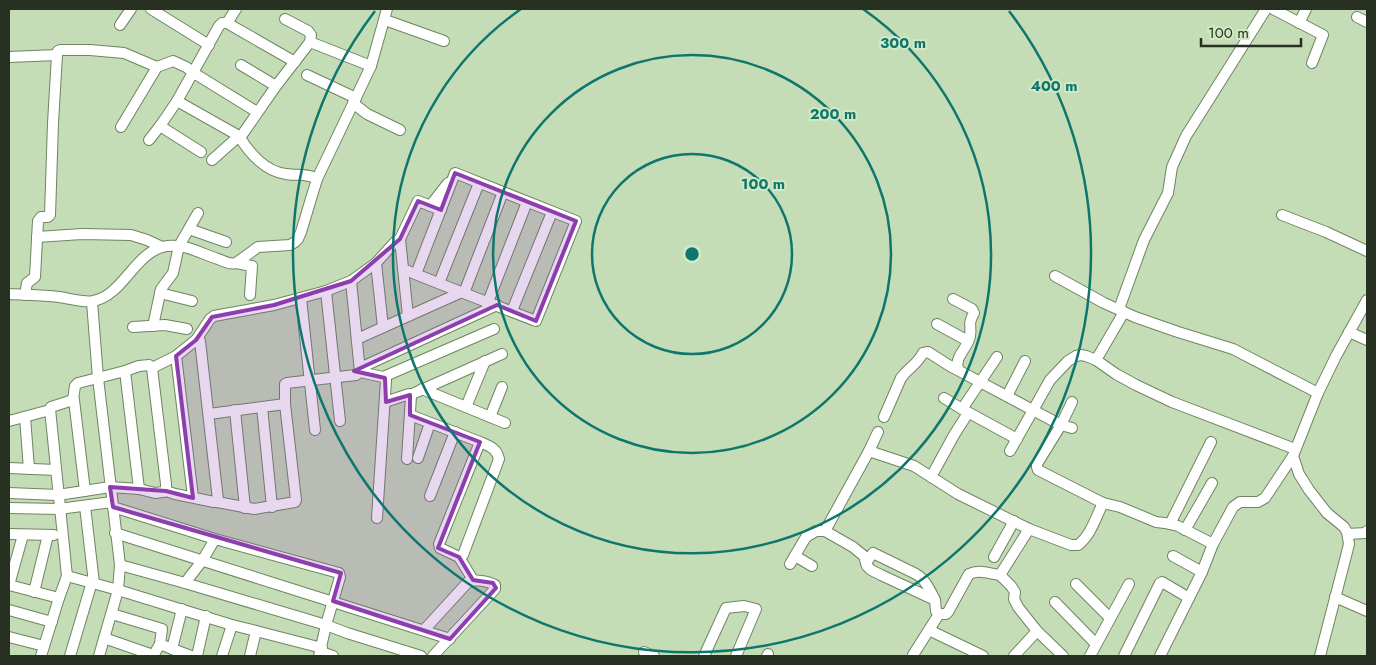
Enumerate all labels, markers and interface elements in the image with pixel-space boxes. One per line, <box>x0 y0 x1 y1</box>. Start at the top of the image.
scale bar <box>1201 15 1301 47</box>
text: 100 m <box>1208 22 1249 44</box>
text: 300 m <box>880 32 926 54</box>
text: 400 m <box>1030 75 1078 97</box>
text: 200 m <box>810 103 856 125</box>
text: 100 m <box>741 173 785 195</box>
centre of rings <box>683 245 701 263</box>

